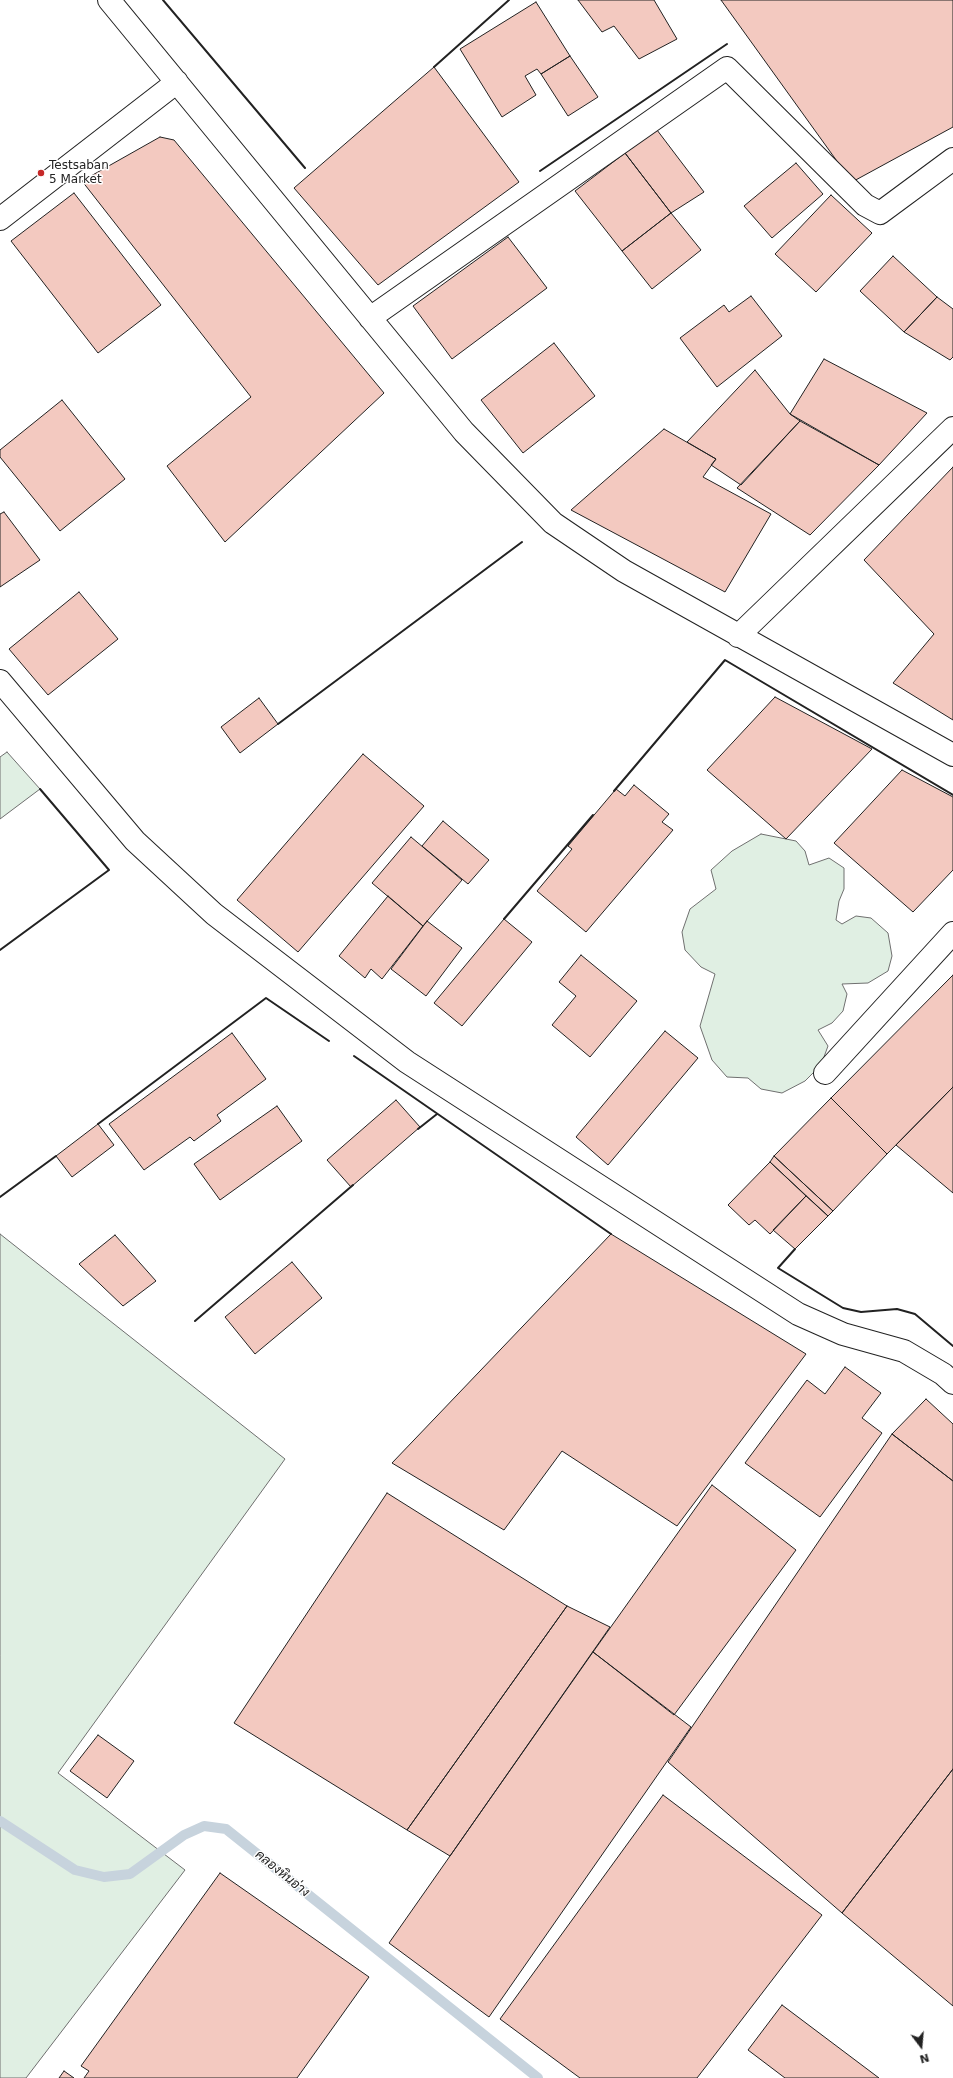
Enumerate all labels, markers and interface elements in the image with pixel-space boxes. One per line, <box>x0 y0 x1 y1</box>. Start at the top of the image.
place label: Testsaban 5 Market <box>49 159 109 187</box>
marker: Testsaban 5 Market <box>36 168 46 178</box>
water label: คลองหินอ่าง <box>252 1847 312 1901</box>
north arrow <box>901 2026 941 2066</box>
text: N <box>918 2050 931 2066</box>

